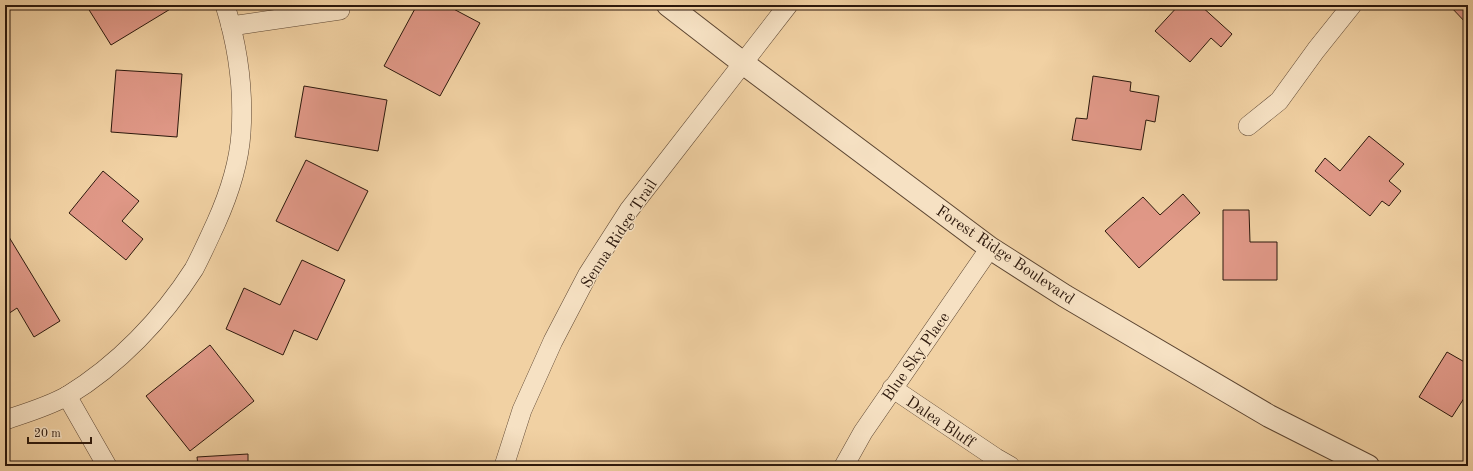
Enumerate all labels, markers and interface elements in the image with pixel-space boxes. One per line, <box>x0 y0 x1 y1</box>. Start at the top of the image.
street label: Senna Ridge Trail <box>579 177 661 291</box>
street label: Forest Ridge Boulevard <box>933 203 1077 308</box>
street label: Blue Sky Place <box>880 310 953 404</box>
street label: Dalea Bluff <box>903 394 978 452</box>
scale bar <box>28 419 91 445</box>
text: 20 m <box>34 428 61 440</box>

